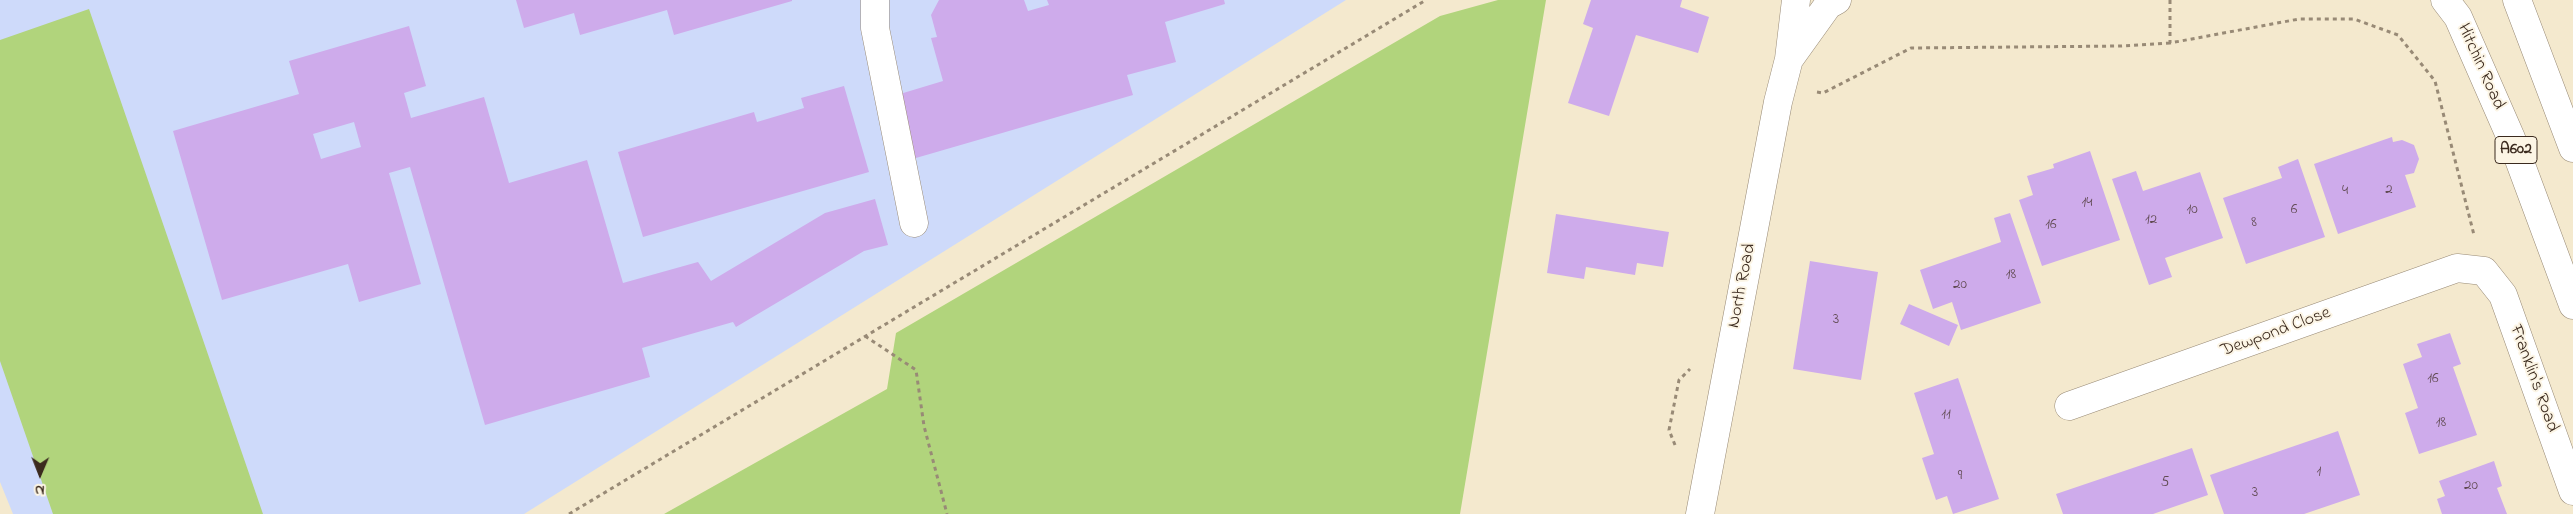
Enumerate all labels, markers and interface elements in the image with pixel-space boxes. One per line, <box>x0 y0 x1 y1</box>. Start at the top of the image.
street label: Hitchin Road <box>2451 21 2509 113</box>
road number: A602 <box>2495 136 2537 164</box>
house number: 2 <box>2385 182 2393 200</box>
house number: 4 <box>2342 183 2348 201</box>
house number: 14 <box>2082 195 2092 213</box>
house number: 10 <box>2186 202 2198 220</box>
house number: 6 <box>2291 202 2297 220</box>
house number: 12 <box>2145 212 2157 230</box>
house number: 8 <box>2251 215 2257 233</box>
house number: 16 <box>2045 217 2057 235</box>
street label: North Road <box>1724 242 1762 330</box>
house number: 18 <box>2006 267 2016 285</box>
house number: 20 <box>1953 277 1967 295</box>
street label: Dewpond Close <box>2218 303 2334 363</box>
house number: 3 <box>1833 312 1839 330</box>
street label: Franklin's Road <box>2504 323 2562 435</box>
house number: 16 <box>2427 371 2439 389</box>
house number: 11 <box>1941 407 1951 425</box>
house number: 18 <box>2436 415 2446 433</box>
north arrow <box>15 449 65 499</box>
house number: 1 <box>2317 464 2321 482</box>
house number: 9 <box>1958 468 1962 486</box>
house number: 5 <box>2161 475 2169 493</box>
house number: 20 <box>2464 478 2478 496</box>
text: N <box>35 479 45 500</box>
house number: 3 <box>2252 485 2258 503</box>

